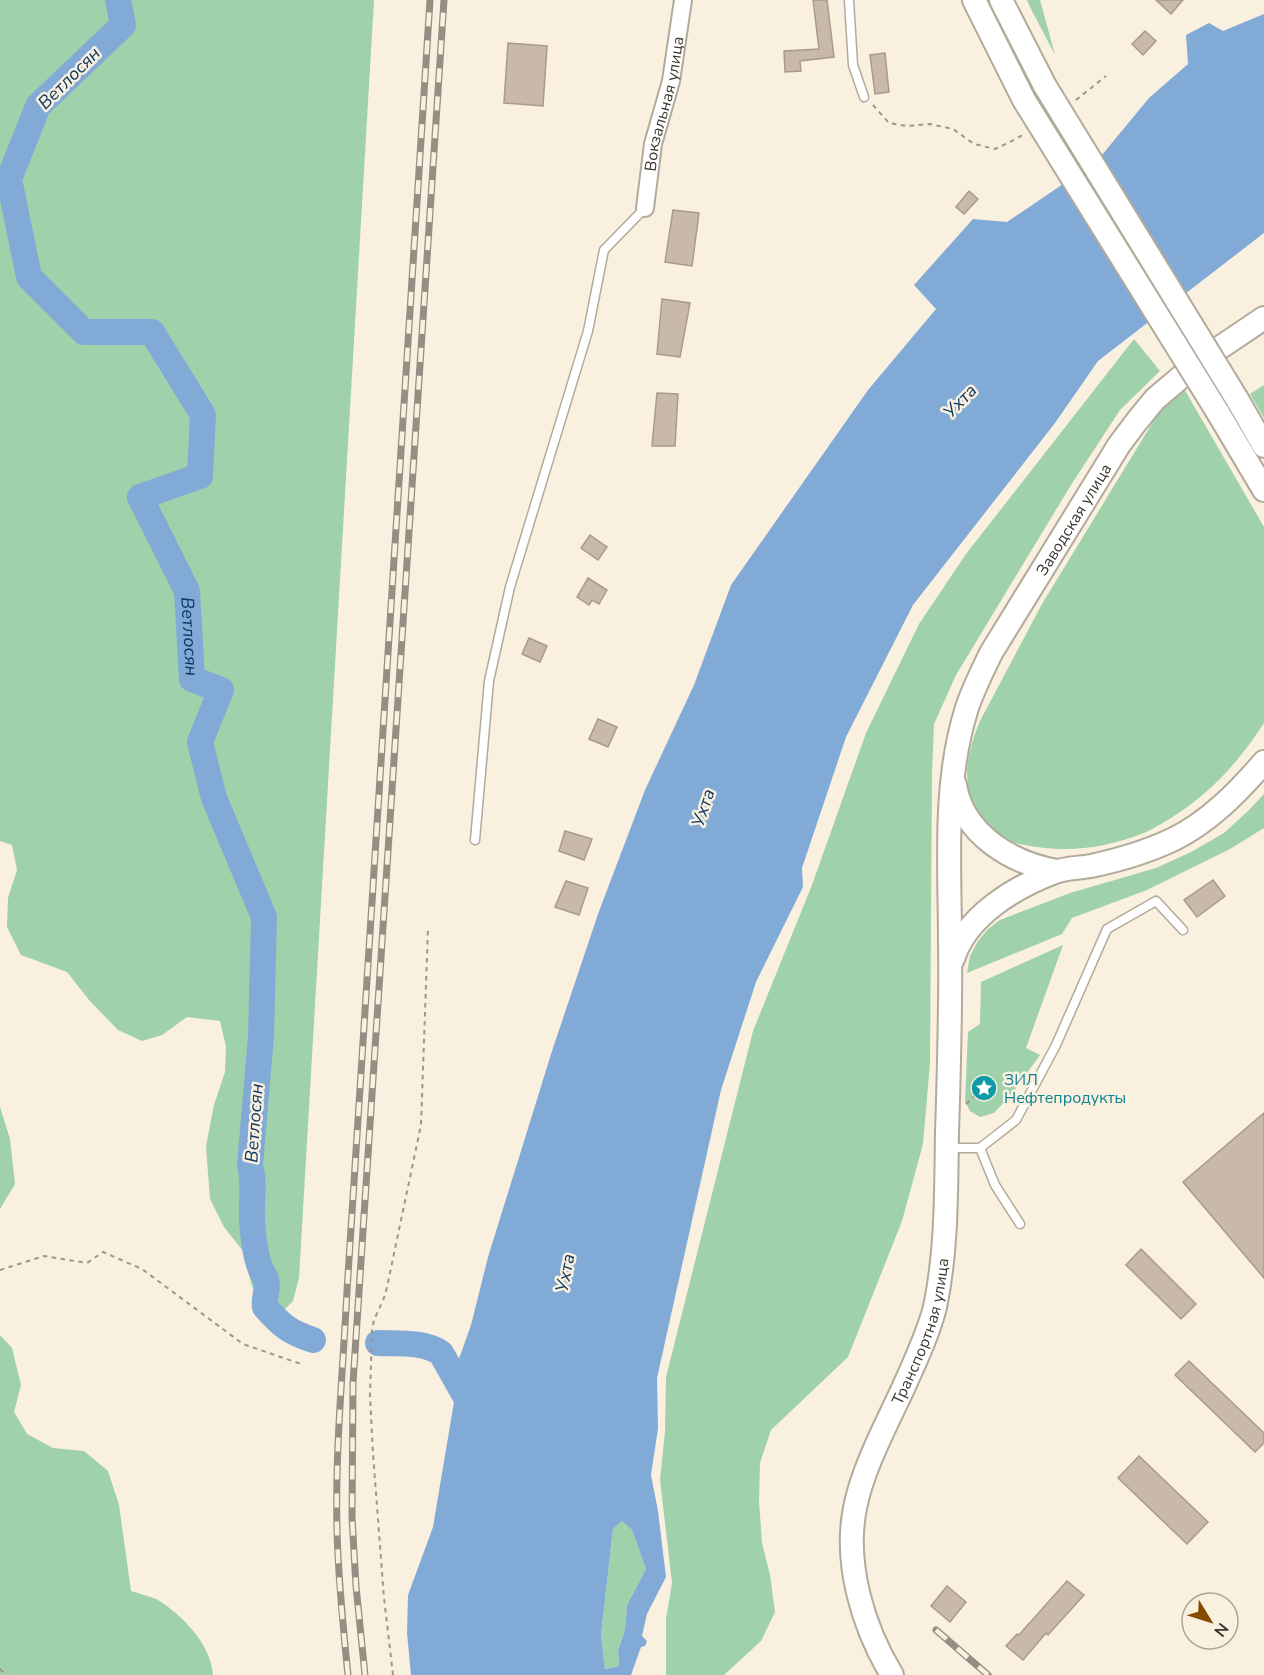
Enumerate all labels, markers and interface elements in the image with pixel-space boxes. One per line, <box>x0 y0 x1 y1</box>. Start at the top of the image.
street label: Вокзальная улица <box>640 35 689 173</box>
water label: Ветлосян <box>33 42 105 114</box>
water label: Ухта <box>938 379 982 423</box>
street label: Заводская улица <box>1031 459 1117 580</box>
water label: Ветлосян <box>175 596 204 677</box>
water label: Ухта <box>686 786 720 830</box>
place label: ЗИЛ Нефтепродукты <box>1004 1069 1126 1109</box>
place icon: ЗИЛ Нефтепродукты <box>969 1073 999 1103</box>
water label: Ветлосян <box>239 1083 269 1163</box>
water label: Ухта <box>550 1252 580 1294</box>
street label: Транспортная улица <box>887 1257 954 1409</box>
north arrow <box>1180 1591 1240 1651</box>
text: N <box>1209 1618 1233 1641</box>

